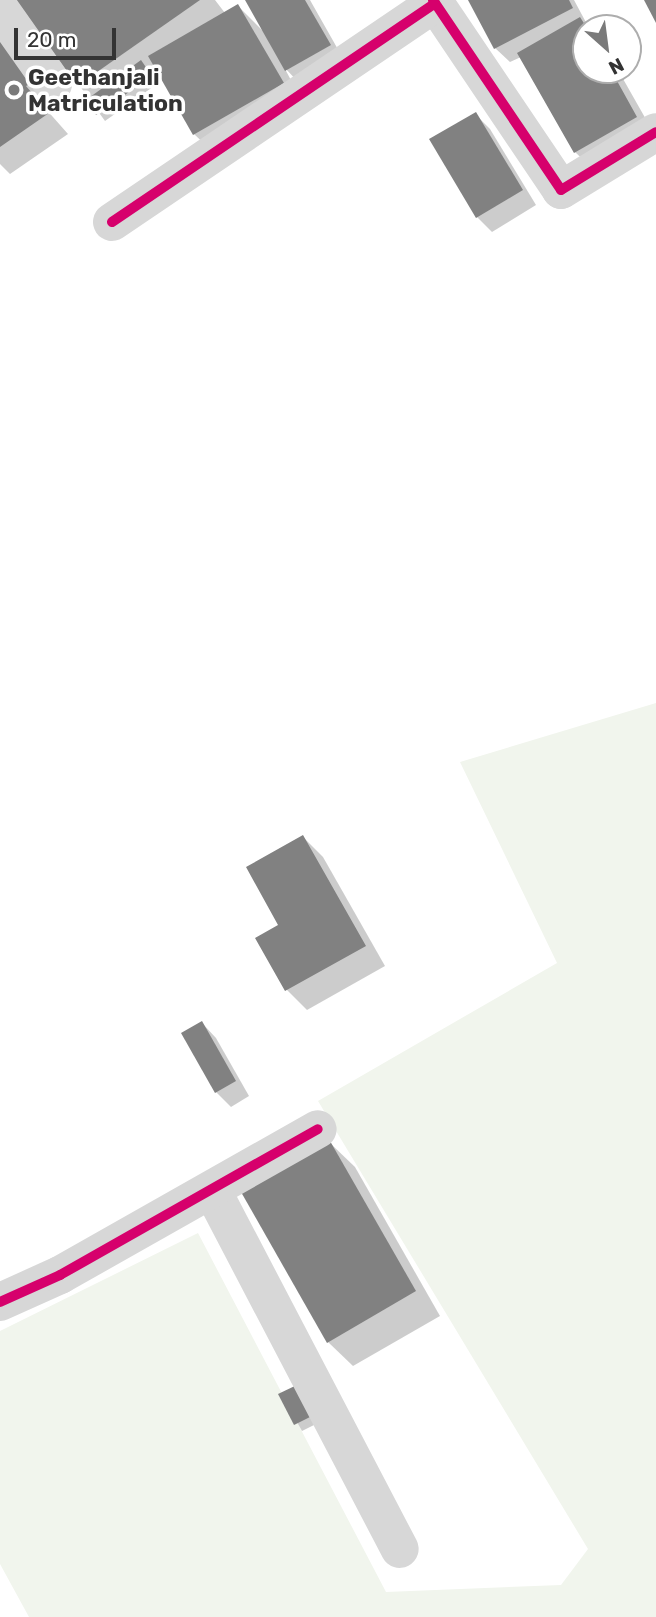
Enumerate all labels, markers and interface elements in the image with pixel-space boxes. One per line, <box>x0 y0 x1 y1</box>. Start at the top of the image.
scale bar <box>18 14 119 58</box>
north arrow <box>572 14 642 84</box>
text: 20 m <box>27 27 76 52</box>
text: N <box>605 53 628 80</box>
place label: Geethanjali Matriculation <box>28 63 183 117</box>
marker: Geethanjali Matriculation <box>6 82 22 98</box>

